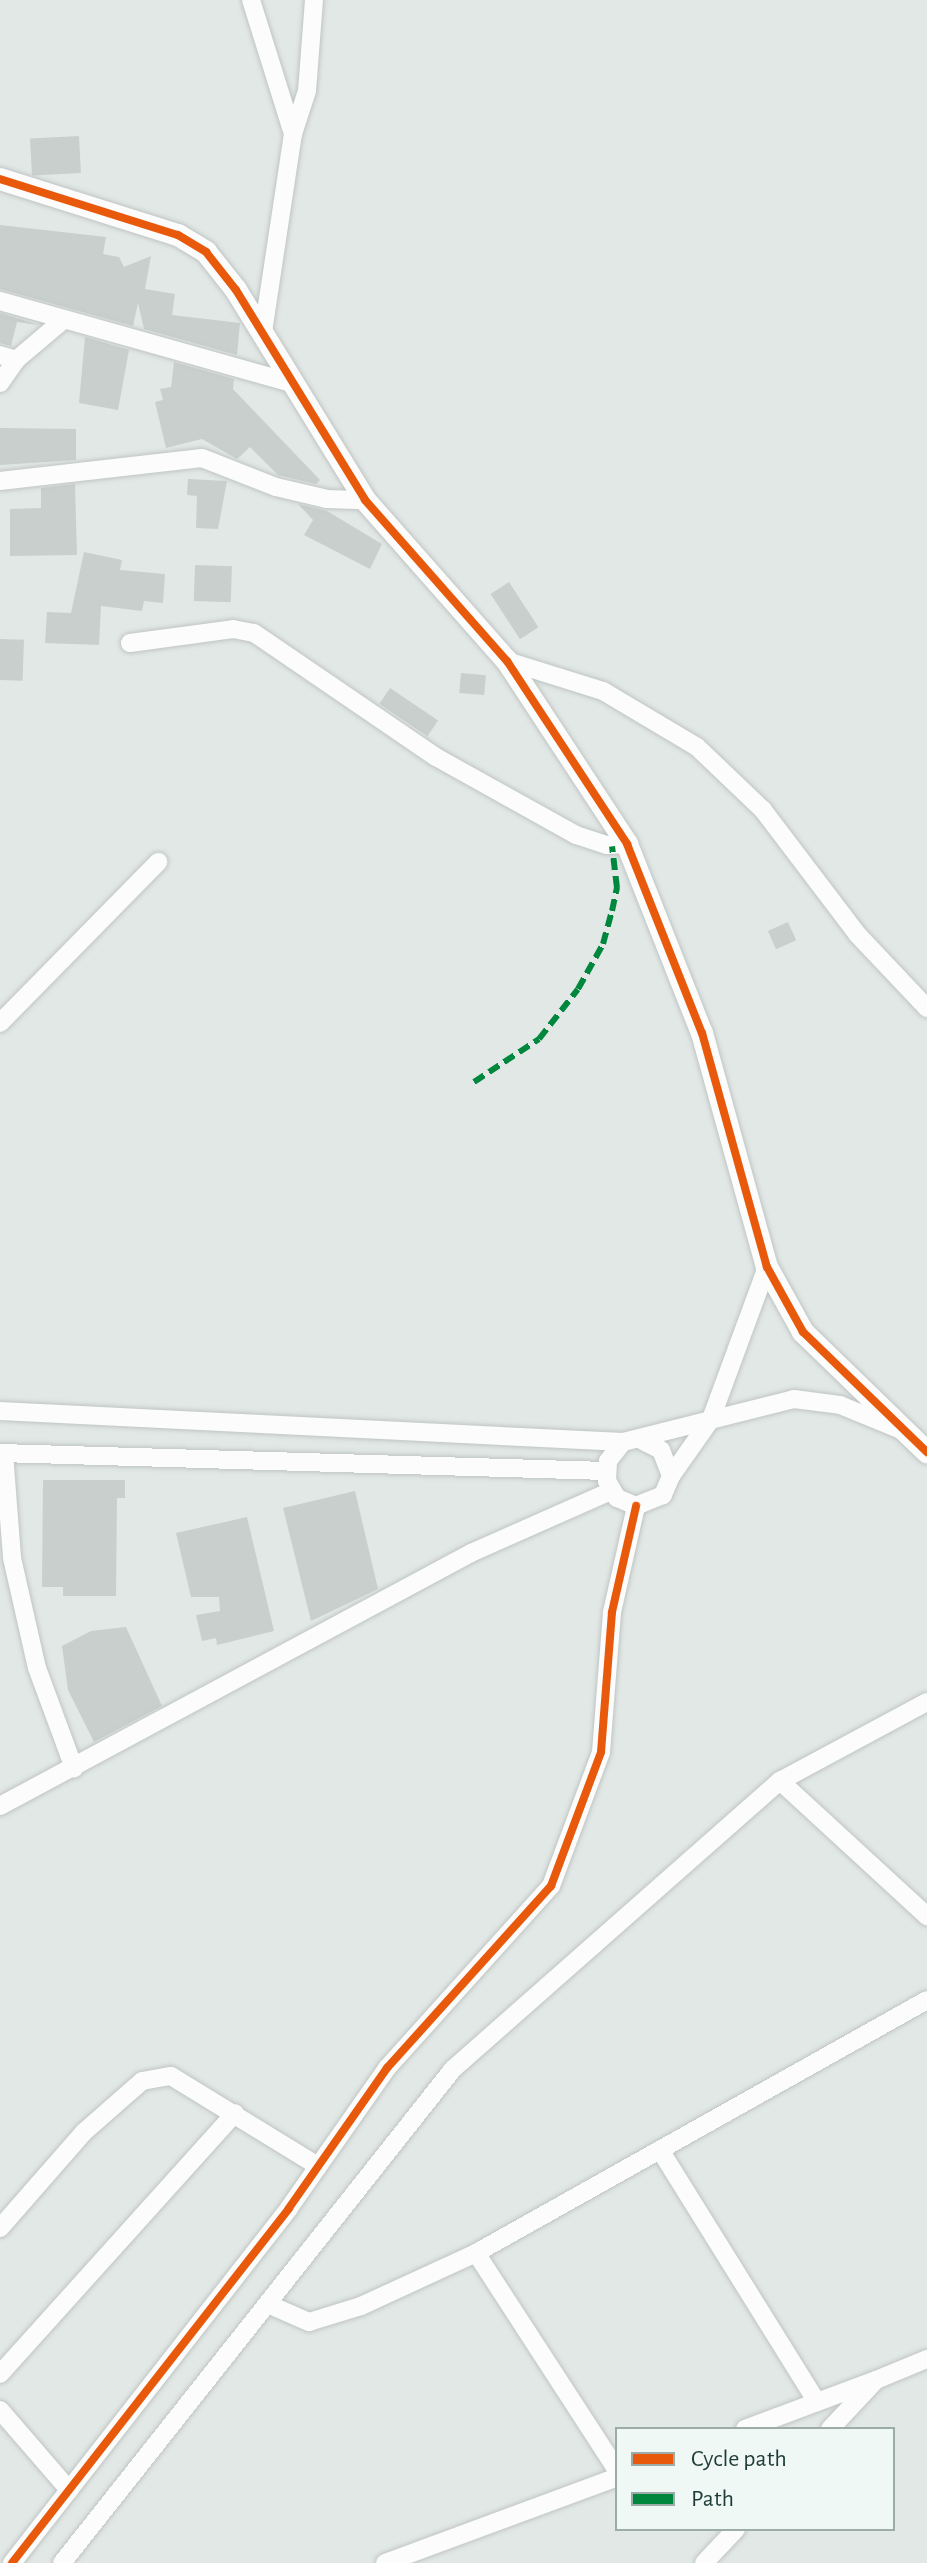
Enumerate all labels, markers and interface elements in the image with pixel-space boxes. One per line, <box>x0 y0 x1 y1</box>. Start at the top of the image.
legend <box>615 2427 895 2531</box>
text: Cycle path <box>691 2447 787 2471</box>
text: Path <box>691 2487 734 2511</box>

